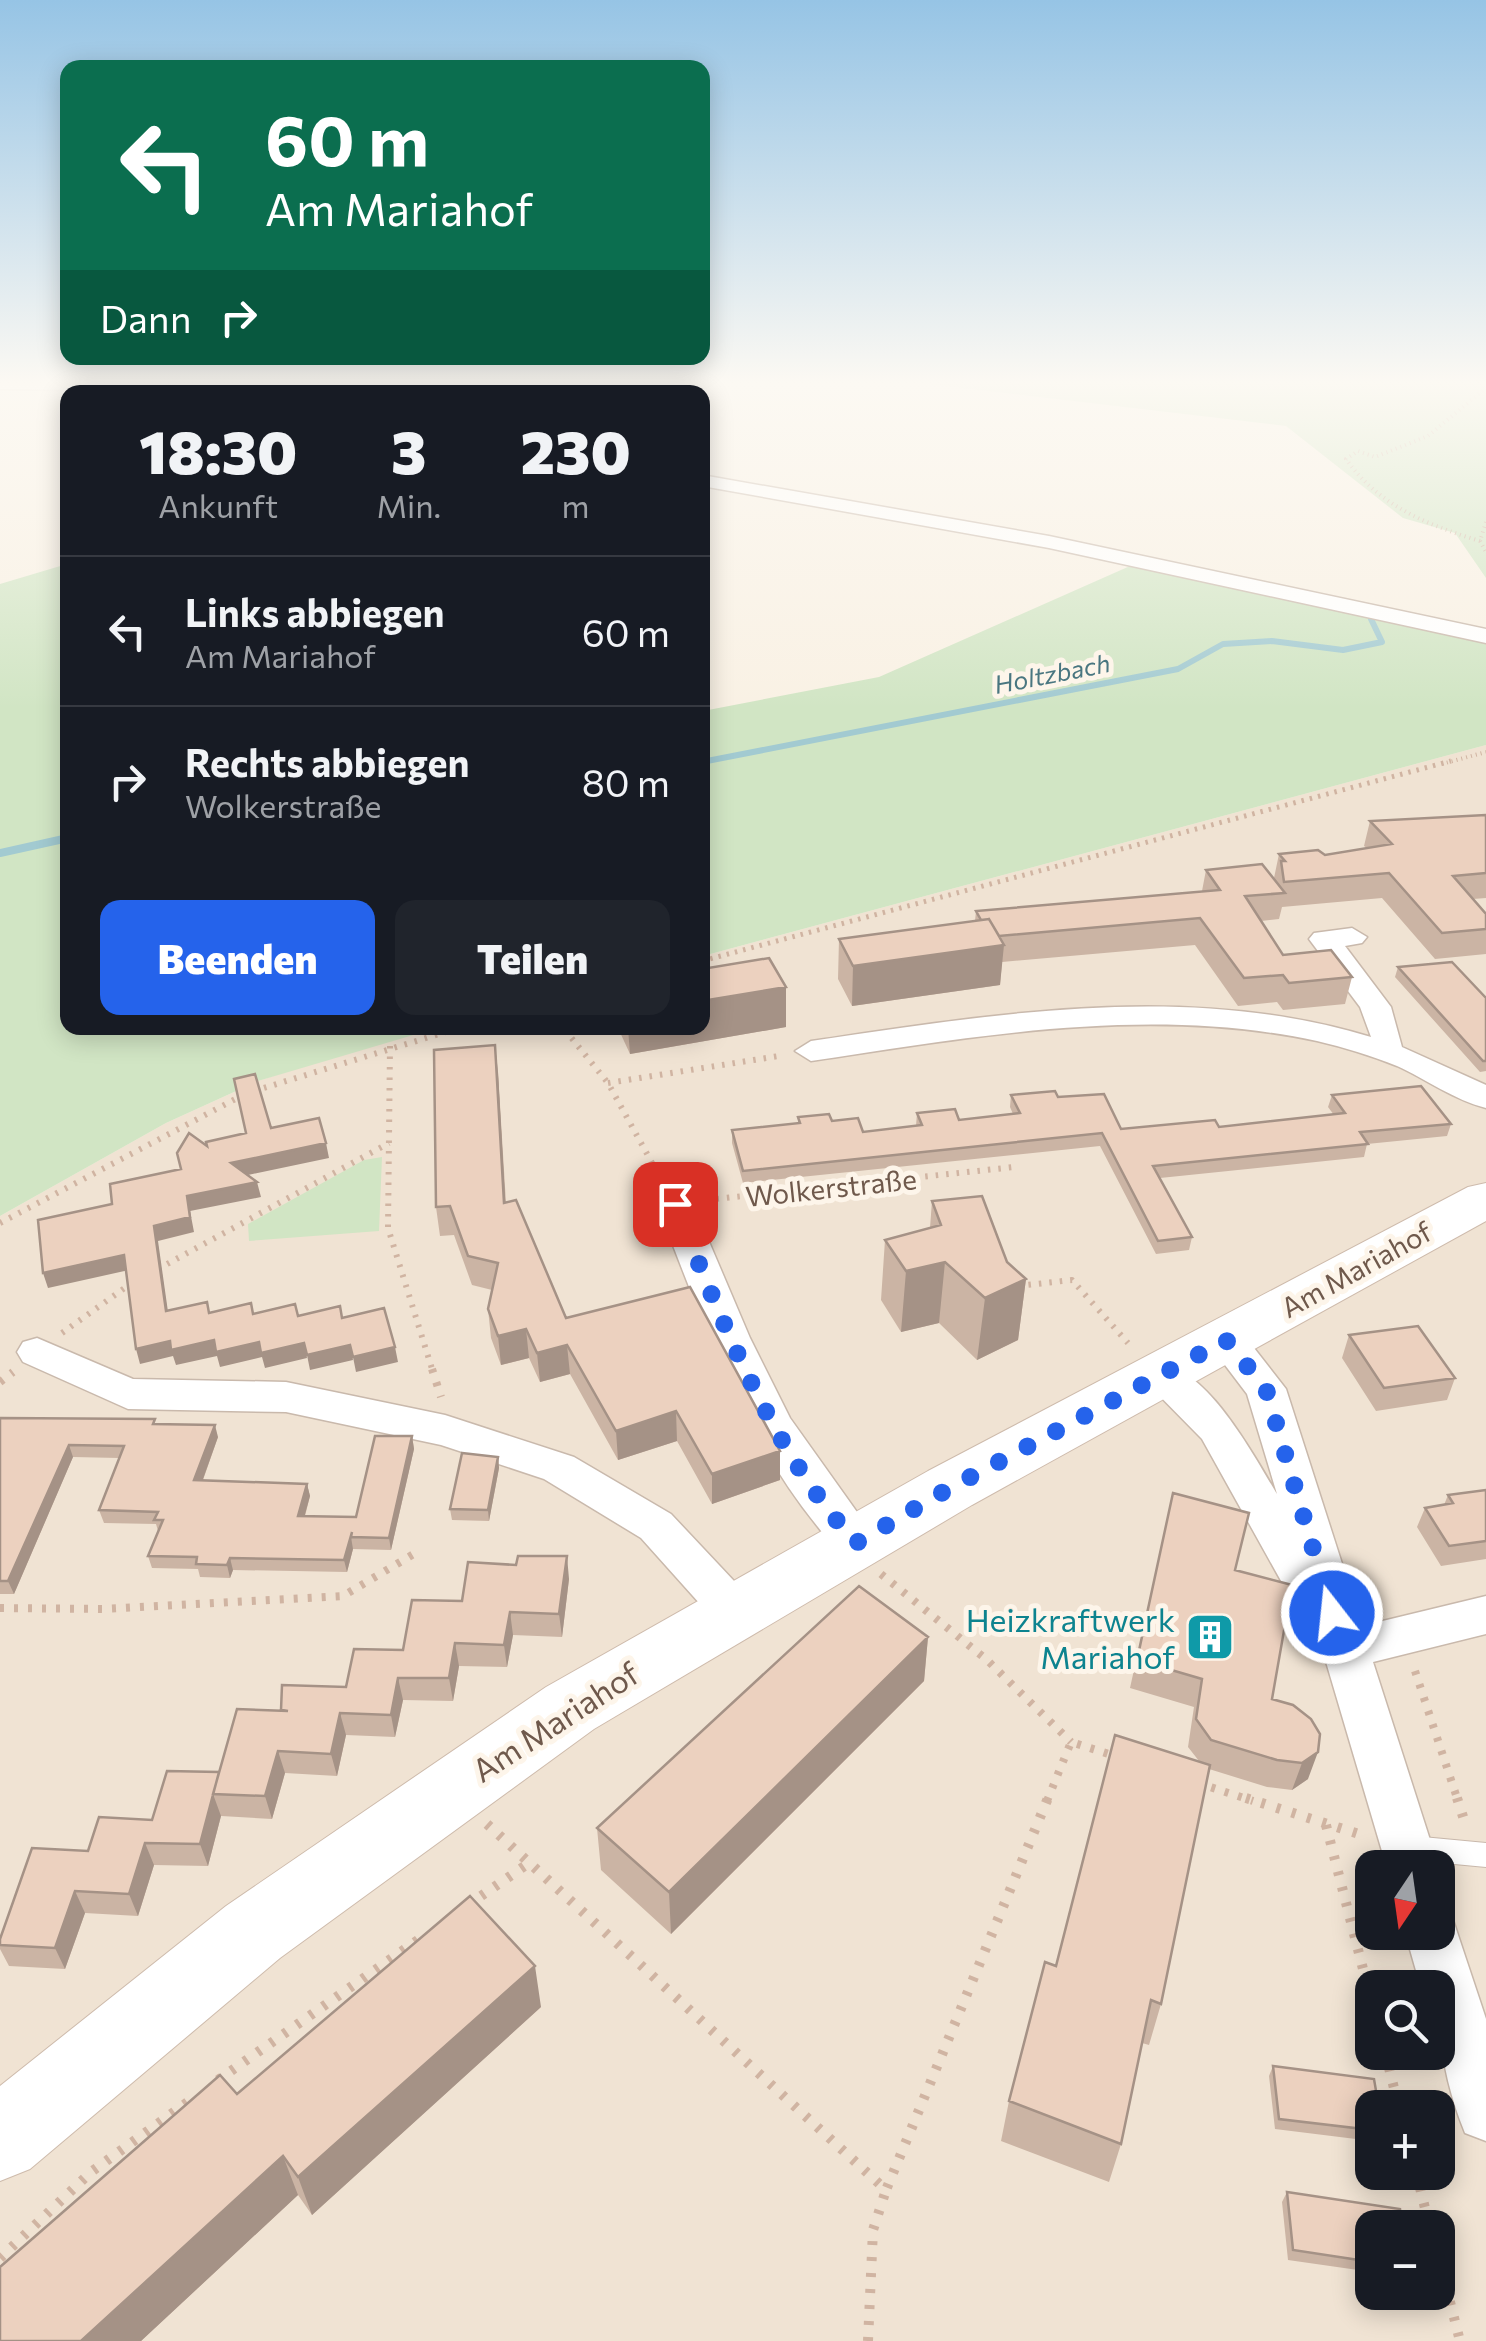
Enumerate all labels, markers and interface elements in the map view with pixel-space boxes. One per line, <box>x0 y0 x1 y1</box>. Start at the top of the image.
text: 60 m <box>265 95 429 180</box>
icon: left <box>100 100 230 230</box>
text: Am Mariahof <box>265 180 533 235</box>
icon: right <box>211 290 266 345</box>
text: Dann <box>100 294 191 341</box>
text: 18:30 <box>139 413 297 486</box>
text: 3 <box>391 413 426 486</box>
text: 230 <box>520 413 631 486</box>
text: Ankunft <box>158 485 278 525</box>
text: Min. <box>376 485 441 525</box>
text: m <box>562 485 590 525</box>
text: Links abbiegen <box>185 588 445 635</box>
icon: left <box>100 604 155 659</box>
text: 60 m <box>582 608 670 655</box>
text: Am Mariahof <box>185 635 376 675</box>
water label: Holtzbach <box>992 647 1112 699</box>
text: Rechts abbiegen <box>185 738 469 785</box>
icon: right <box>100 754 155 809</box>
text: 80 m <box>582 758 670 805</box>
text: Wolkerstraße <box>185 785 381 825</box>
button: Beenden <box>100 900 375 1015</box>
button: Teilen <box>395 900 670 1015</box>
street label: Wolkerstraße <box>744 1161 918 1213</box>
pin <box>633 1162 718 1247</box>
icon: arrive <box>648 1177 703 1232</box>
street label: Am Mariahof <box>1275 1214 1437 1324</box>
position arrow <box>1280 1561 1384 1665</box>
place label: Heizkraftwerk Mariahof <box>966 1599 1175 1676</box>
building icon: Heizkraftwerk Mariahof <box>1184 1611 1236 1663</box>
street label: Am Mariahof <box>464 1652 646 1790</box>
north arrow <box>1355 1850 1455 1950</box>
map controls <box>1355 1850 1455 2310</box>
button: search <box>1355 1970 1455 2070</box>
button: + <box>1355 2090 1455 2190</box>
button: − <box>1355 2210 1455 2310</box>

